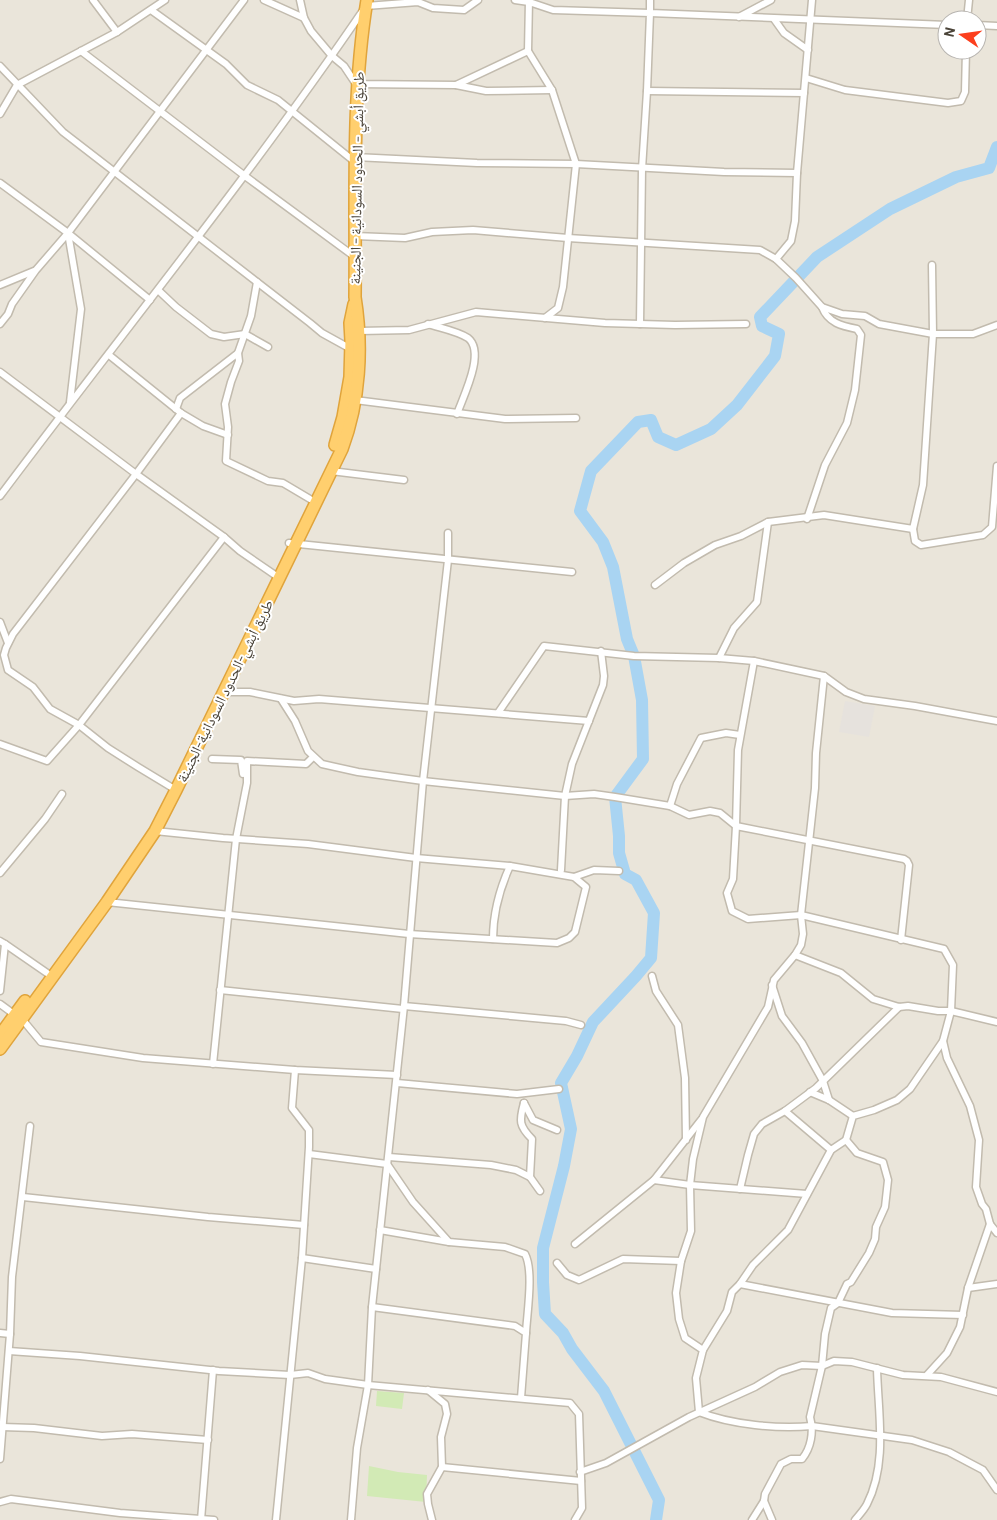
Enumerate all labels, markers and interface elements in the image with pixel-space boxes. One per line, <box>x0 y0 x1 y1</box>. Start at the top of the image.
north arrow <box>937 10 987 60</box>
text: N <box>940 26 958 38</box>
street label: طريق أبشي - الحدود السودانية - الجنينة <box>345 71 371 285</box>
street label: طريق أبشي-الحدود السودانية-الجنينة <box>172 596 280 787</box>

